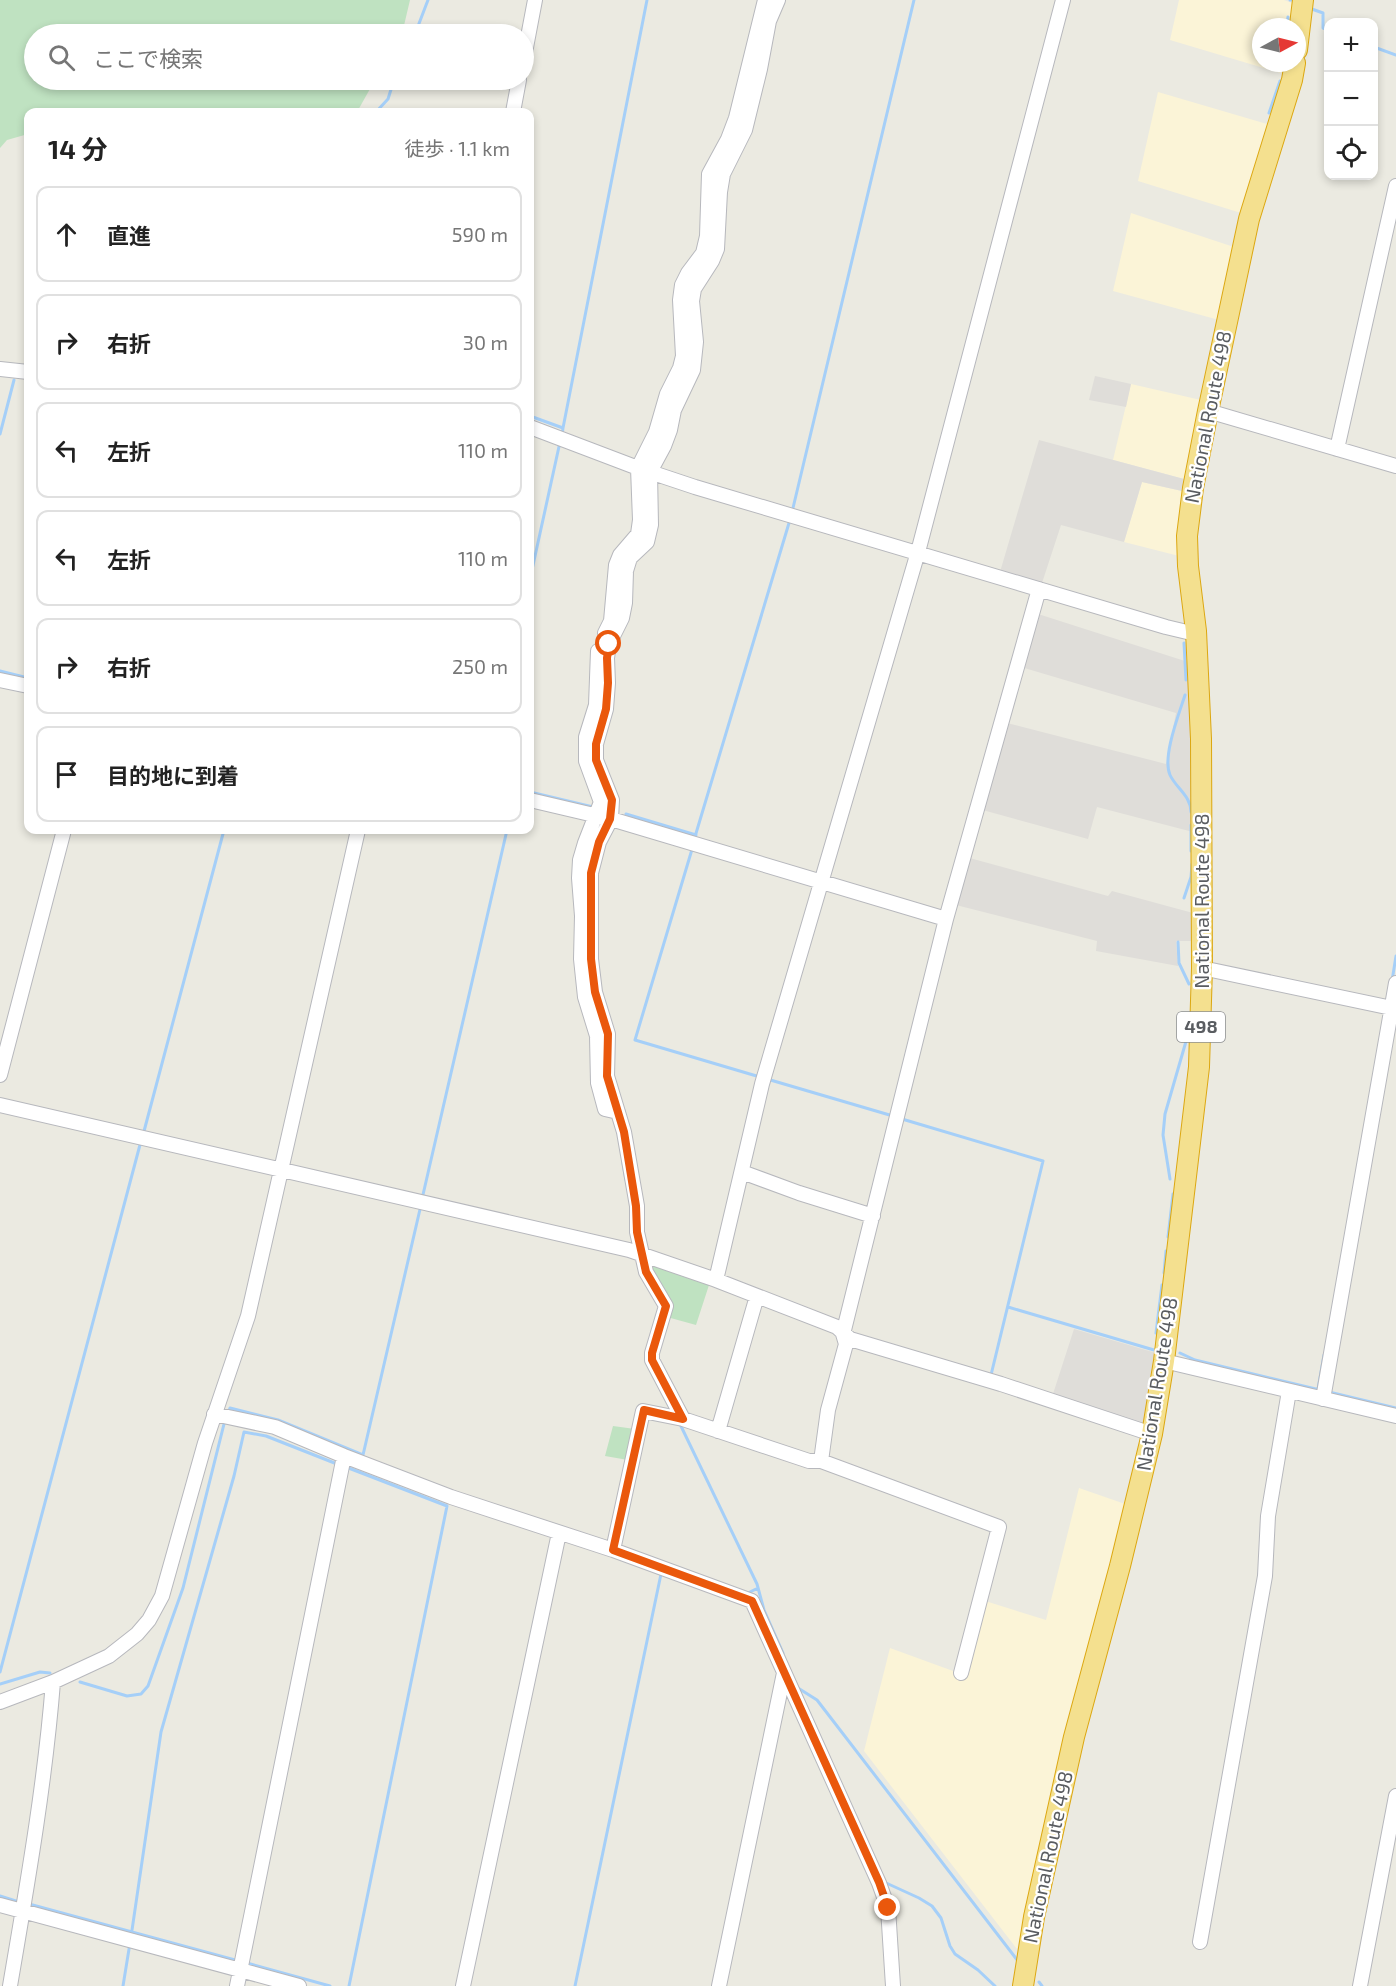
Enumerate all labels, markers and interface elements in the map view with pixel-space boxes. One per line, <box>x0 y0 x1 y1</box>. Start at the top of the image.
north arrow <box>1252 18 1306 72</box>
map controls <box>1324 18 1378 180</box>
button: + <box>1324 18 1378 72</box>
search box <box>24 24 534 90</box>
icon: search <box>45 41 78 74</box>
text: ここで検索 <box>93 45 203 71</box>
button: − <box>1324 72 1378 126</box>
button: locate <box>1324 126 1378 180</box>
text: 14 分 <box>48 133 107 164</box>
text: 徒歩 · 1.1 km <box>405 136 510 160</box>
icon: ahead <box>50 218 83 251</box>
text: 直進 <box>107 222 151 248</box>
text: 590 m <box>452 222 508 246</box>
icon: right <box>50 326 83 359</box>
street label: National Route 498 <box>1179 329 1236 505</box>
text: 右折 <box>107 330 151 356</box>
text: 30 m <box>463 330 508 354</box>
icon: left <box>50 434 83 467</box>
text: 左折 <box>107 438 151 464</box>
text: 110 m <box>458 438 508 462</box>
icon: left <box>50 542 83 575</box>
text: 左折 <box>107 546 151 572</box>
text: 110 m <box>458 546 508 570</box>
route start <box>595 630 621 656</box>
icon: right <box>50 650 83 683</box>
text: 右折 <box>107 654 151 680</box>
text: 250 m <box>452 654 508 678</box>
icon: arrive <box>50 758 83 791</box>
text: 目的地に到着 <box>107 762 239 788</box>
street label: National Route 498 <box>1189 813 1213 989</box>
road number: 498 <box>1177 1012 1225 1042</box>
street label: National Route 498 <box>1130 1295 1182 1472</box>
street label: National Route 498 <box>1017 1769 1077 1945</box>
route end <box>874 1894 900 1920</box>

